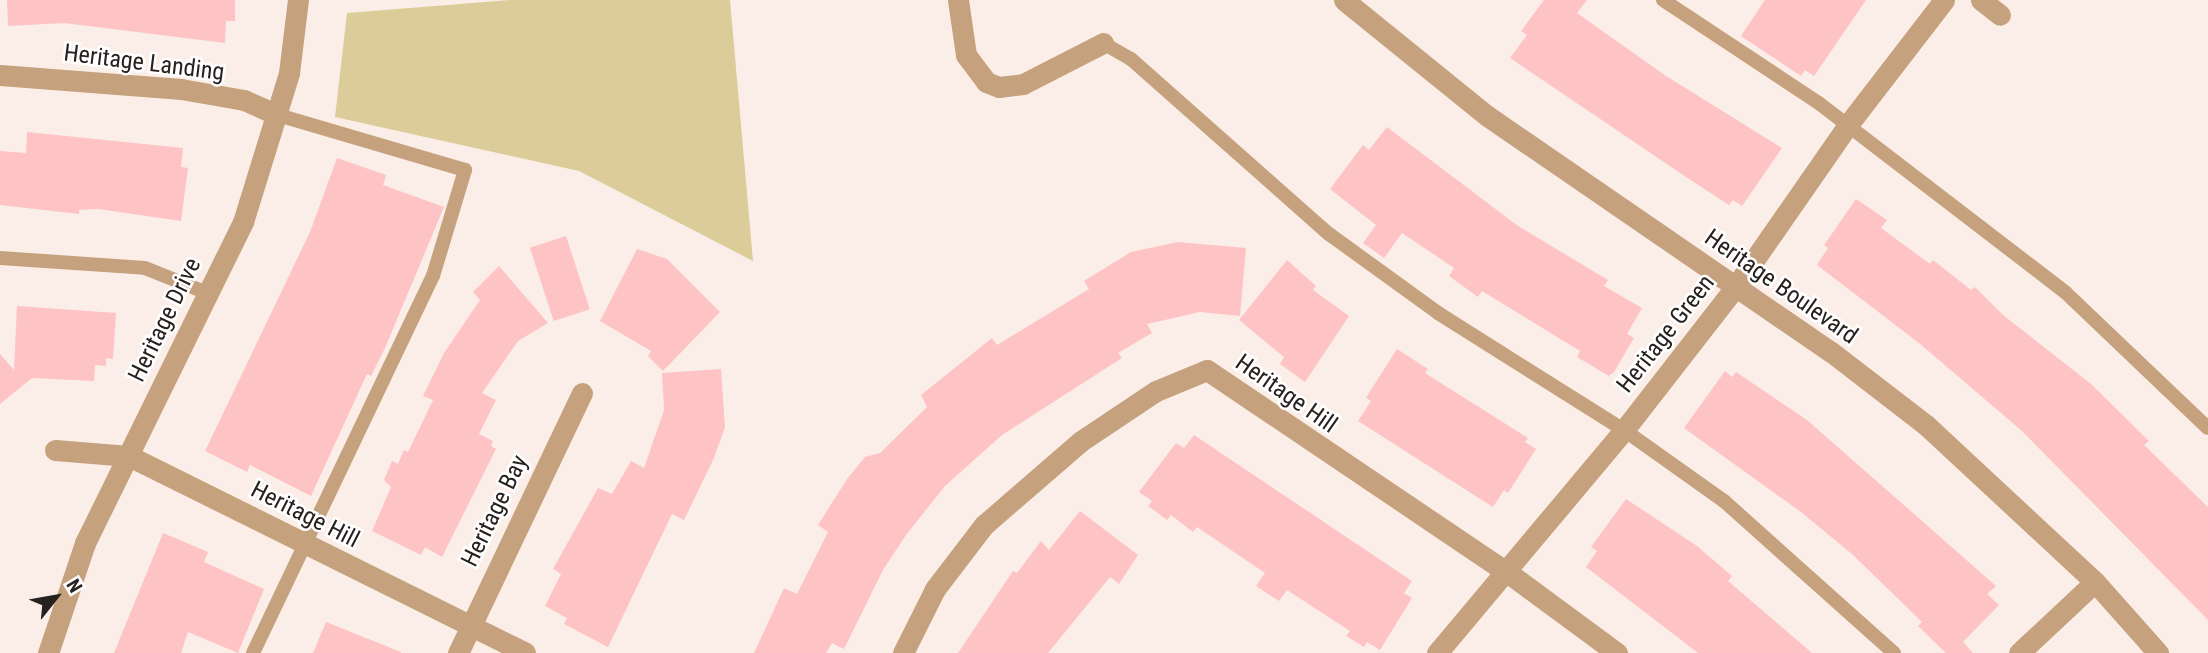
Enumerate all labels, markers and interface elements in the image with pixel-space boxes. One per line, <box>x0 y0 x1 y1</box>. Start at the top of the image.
street label: Heritage Landing <box>62 39 226 87</box>
street label: Heritage Boulevard <box>1699 224 1863 350</box>
street label: Heritage Drive <box>123 253 207 387</box>
street label: Heritage Green <box>1611 269 1721 399</box>
street label: Heritage Hill <box>1230 348 1342 440</box>
street label: Heritage Bay <box>456 451 534 571</box>
street label: Heritage Hill <box>246 475 364 555</box>
north arrow <box>21 562 91 632</box>
text: N <box>62 575 87 597</box>

